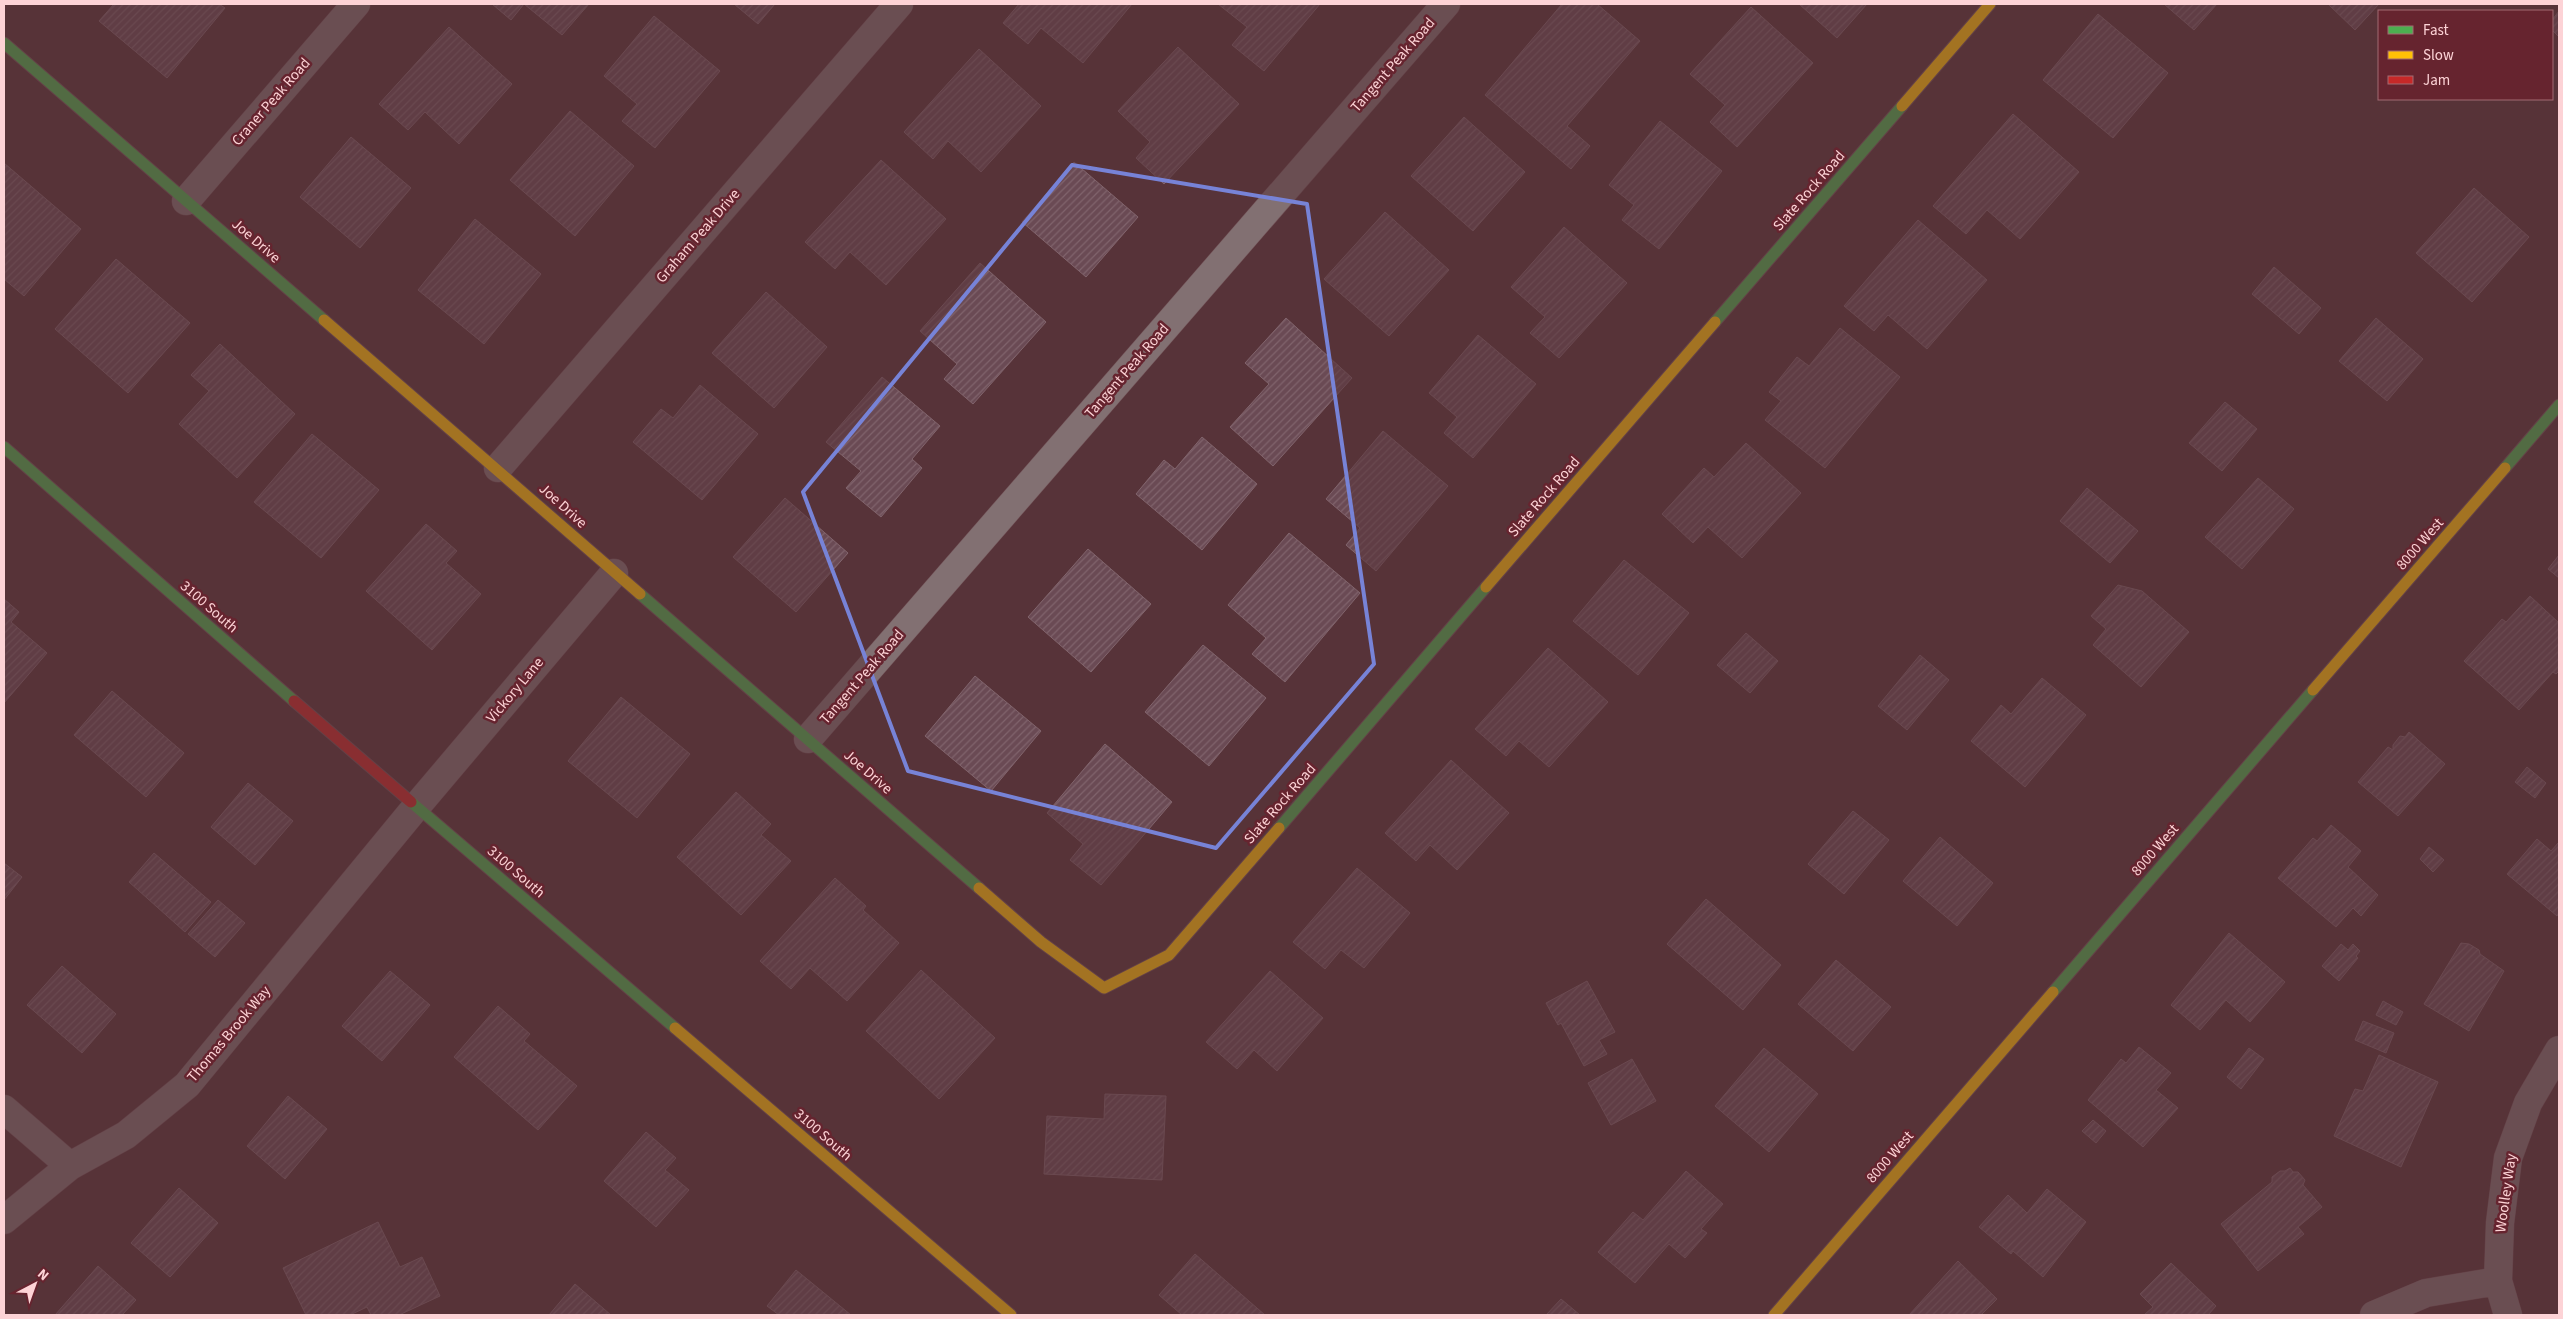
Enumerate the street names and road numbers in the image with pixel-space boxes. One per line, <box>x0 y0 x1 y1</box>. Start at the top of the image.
street label: Tangent Peak Road <box>1346 13 1440 117</box>
street label: Craner Peak Road <box>227 53 315 151</box>
street label: Slate Rock Road <box>1768 146 1850 236</box>
street label: Graham Peak Drive <box>651 184 745 288</box>
street label: Joe Drive <box>227 214 285 268</box>
street label: Tangent Peak Road <box>1080 319 1174 423</box>
street label: Slate Rock Road <box>1503 452 1585 542</box>
street label: Joe Drive <box>534 479 592 533</box>
street label: 8000 West <box>2391 513 2449 575</box>
street label: 3100 South <box>176 576 242 638</box>
street label: Tangent Peak Road <box>815 625 909 729</box>
street label: Vickory Lane <box>481 653 549 727</box>
street label: Joe Drive <box>839 745 897 799</box>
street label: Slate Rock Road <box>1239 759 1321 849</box>
street label: 8000 West <box>2126 819 2184 881</box>
street label: 3100 South <box>483 841 549 903</box>
street label: Thomas Brook Way <box>182 981 276 1087</box>
street label: 3100 South <box>790 1104 856 1166</box>
street label: 8000 West <box>1861 1126 1919 1188</box>
street label: Woolley Way <box>2490 1152 2522 1234</box>

